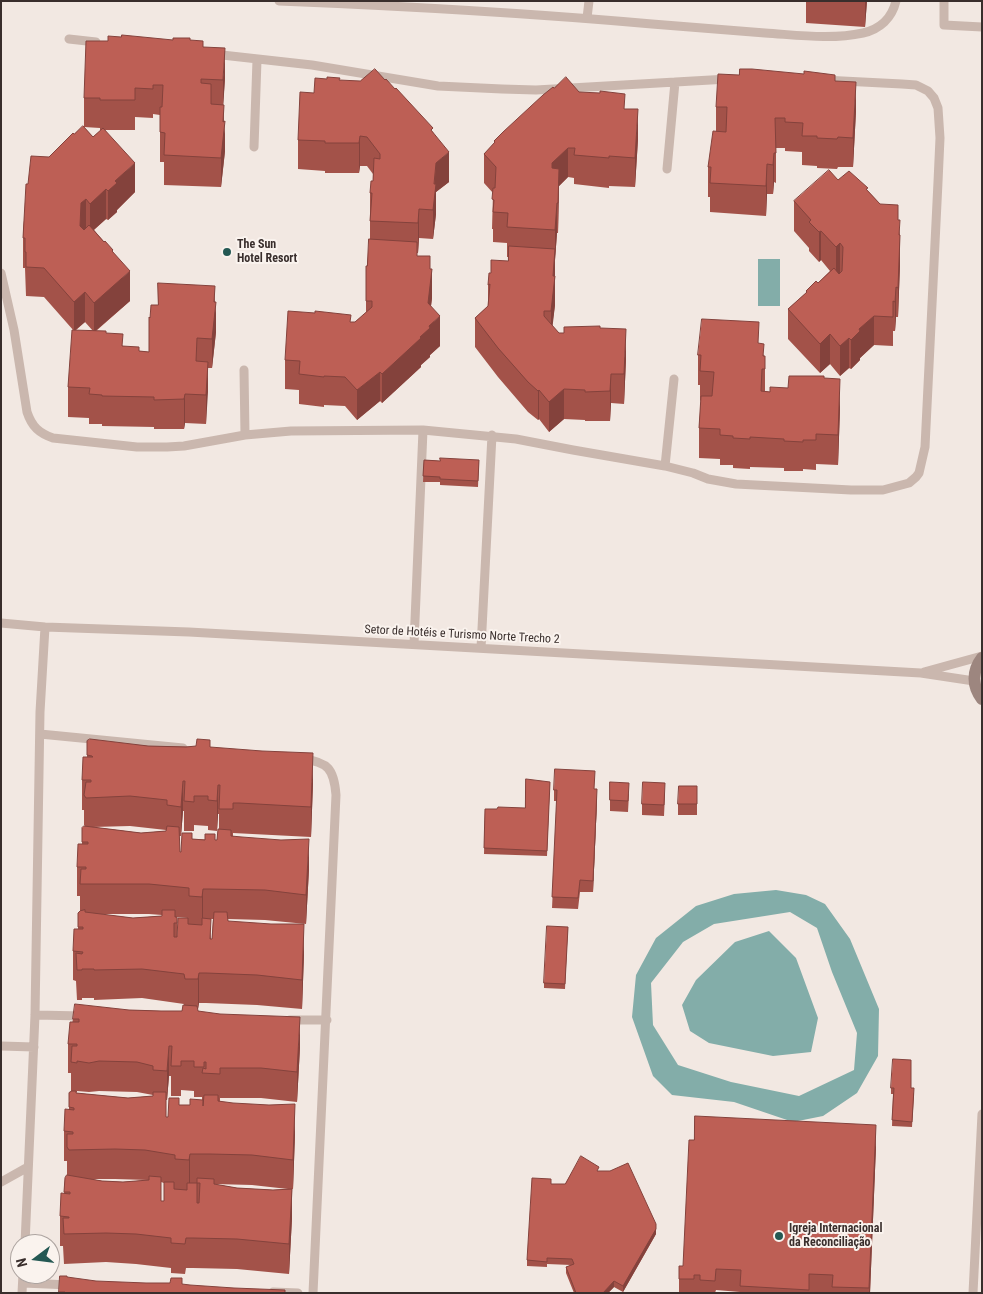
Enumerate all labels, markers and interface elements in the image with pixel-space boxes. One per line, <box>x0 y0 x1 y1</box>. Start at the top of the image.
place label: The Sun Hotel Resort <box>237 238 297 266</box>
marker: The Sun Hotel Resort <box>221 246 233 258</box>
street label: Setor de Hotéis e Turismo Norte Trecho 2 <box>364 623 560 647</box>
place label: Igreja Internacional da Reconciliação <box>789 1222 882 1250</box>
marker: Igreja Internacional da Reconciliação <box>773 1230 785 1242</box>
north arrow <box>10 1234 60 1284</box>
text: N <box>13 1256 30 1269</box>

